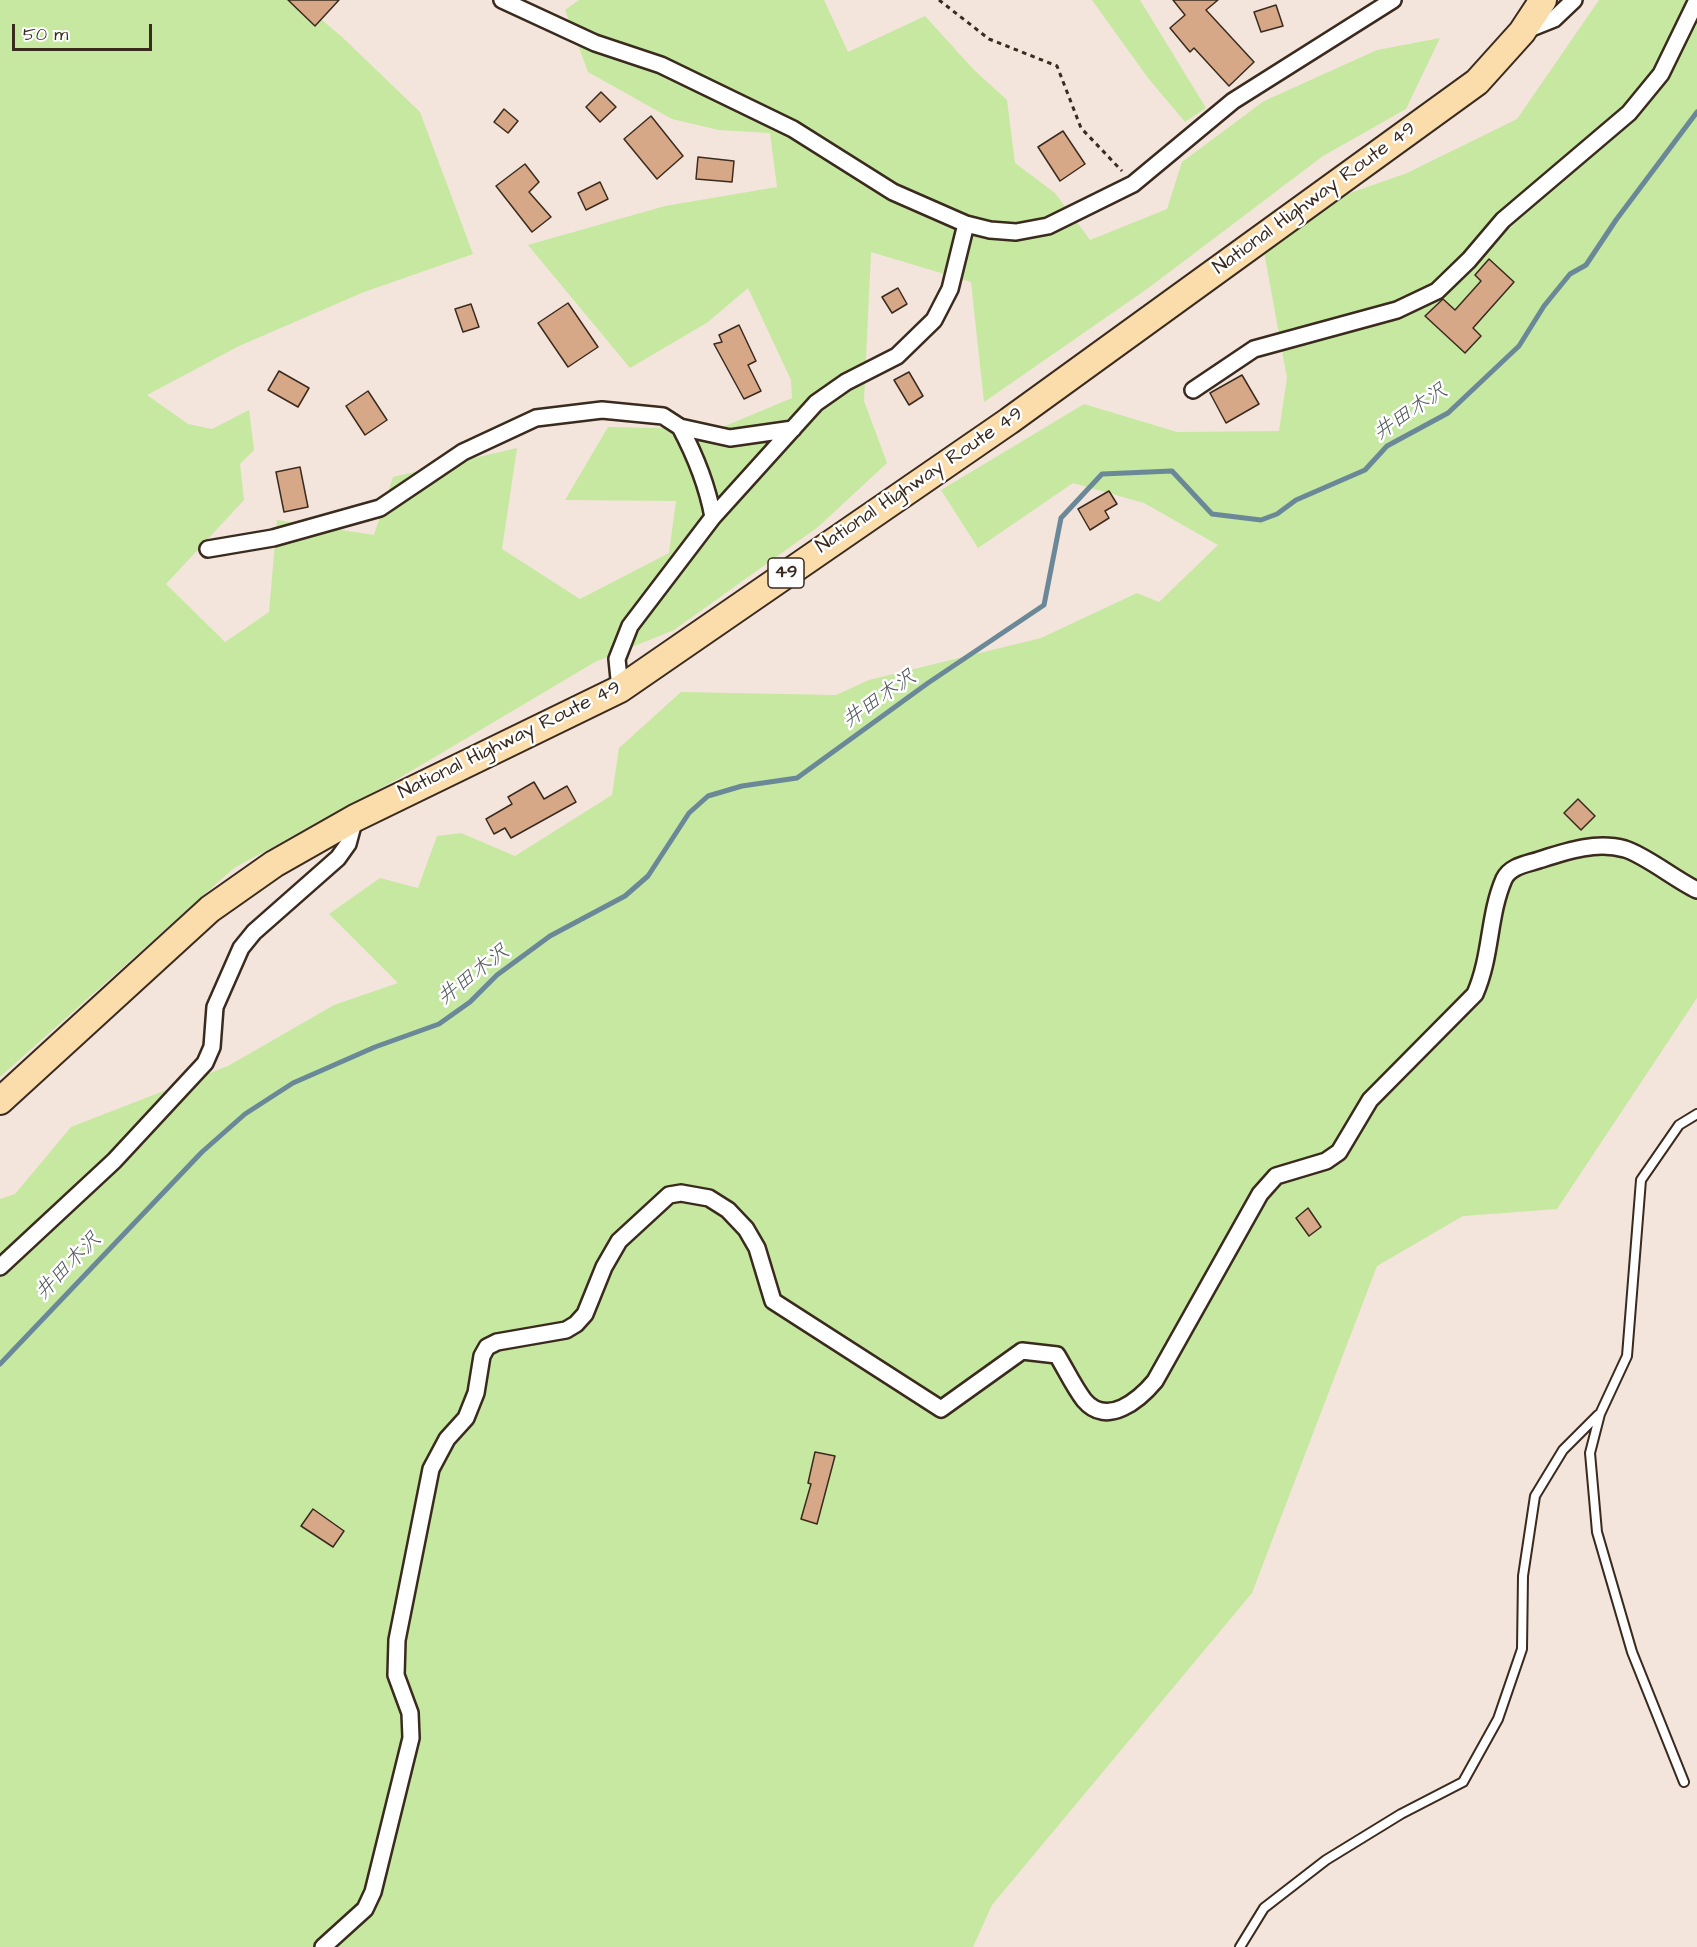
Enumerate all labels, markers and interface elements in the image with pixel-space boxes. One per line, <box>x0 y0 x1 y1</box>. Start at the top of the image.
scale bar <box>15 12 154 50</box>
text: 50 m <box>23 22 68 47</box>
street label: National Highway Route 49 <box>1209 117 1421 281</box>
water label: 井田木沢 <box>1369 379 1453 447</box>
street label: National Highway Route 49 <box>812 403 1028 559</box>
road number: 49 <box>768 558 804 588</box>
water label: 井田木沢 <box>838 666 922 734</box>
street label: National Highway Route 49 <box>395 677 625 805</box>
water label: 井田木沢 <box>433 940 515 1012</box>
water label: 井田木沢 <box>31 1228 107 1306</box>

